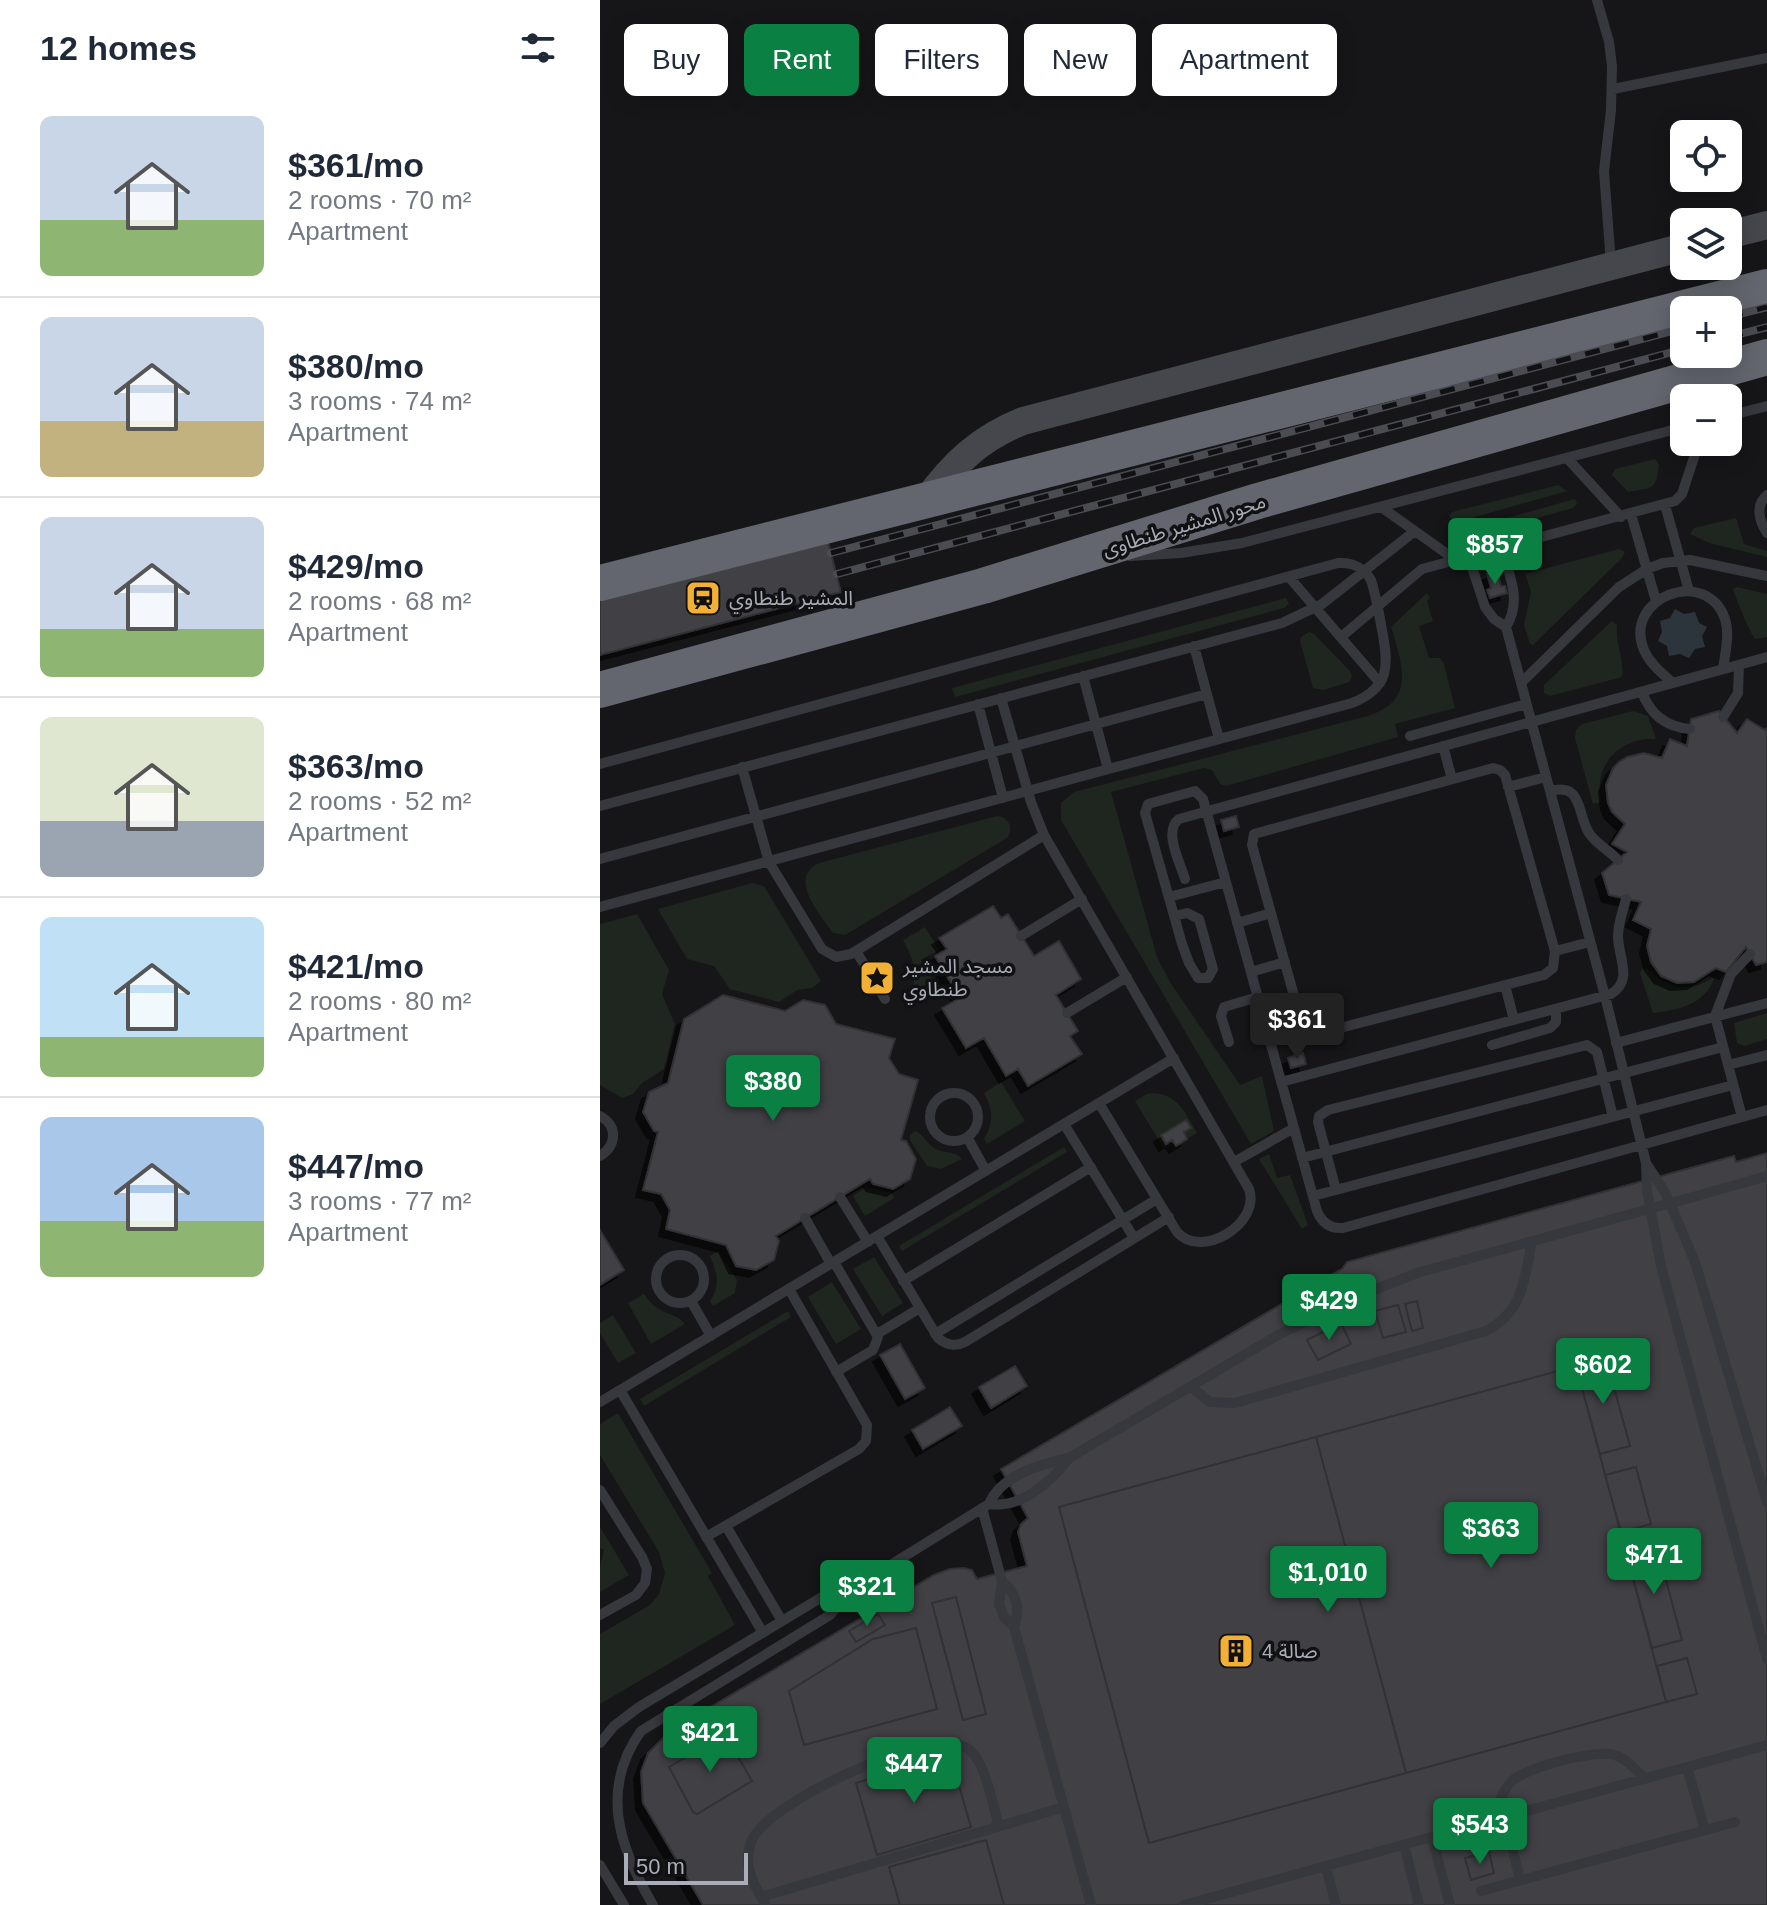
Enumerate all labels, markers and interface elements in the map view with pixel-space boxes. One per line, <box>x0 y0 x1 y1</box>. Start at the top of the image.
chip: Buy <box>624 24 728 96</box>
chip: Rent <box>744 24 859 96</box>
chip: Filters <box>875 24 1008 96</box>
chip: New <box>1024 24 1136 96</box>
chip: Apartment <box>1152 24 1337 96</box>
icon: filters <box>516 26 560 70</box>
text: 12 homes <box>40 29 197 67</box>
map controls <box>1670 120 1742 456</box>
button: locate <box>1670 120 1742 192</box>
text: $361/mo <box>288 146 424 184</box>
icon: home <box>104 148 200 244</box>
text: 2 rooms · 70 m² <box>288 185 472 215</box>
button: layers <box>1670 208 1742 280</box>
text: Apartment <box>288 216 408 246</box>
button: + <box>1670 296 1742 368</box>
text: $380/mo <box>288 347 424 385</box>
icon: home <box>104 349 200 445</box>
button: − <box>1670 384 1742 456</box>
text: 3 rooms · 74 m² <box>288 386 472 416</box>
text: Apartment <box>288 417 408 447</box>
street label: محور المشير طنطاوى <box>1100 490 1269 561</box>
pin: $857 <box>1448 518 1542 586</box>
text: $857 <box>1466 529 1524 559</box>
text: $429/mo <box>288 547 424 585</box>
icon: home <box>104 549 200 645</box>
station icon: المشير طنطاوي <box>684 579 722 617</box>
text: 2 rooms · 68 m² <box>288 586 472 616</box>
place label: المشير طنطاوي <box>729 587 853 614</box>
text: Apartment <box>288 617 408 647</box>
text: $363/mo <box>288 747 424 785</box>
icon: home <box>104 749 200 845</box>
text: 2 rooms · 52 m² <box>288 786 472 816</box>
text: Apartment <box>288 817 408 847</box>
text: $421/mo <box>288 947 424 985</box>
icon: home <box>104 949 200 1045</box>
place label: مسجد المشير طنطاوي <box>902 955 1013 1005</box>
place icon: مسجد المشير طنطاوي <box>858 959 896 997</box>
text: 2 rooms · 80 m² <box>288 986 472 1016</box>
pin: $361 <box>1250 993 1344 1061</box>
text: $361 <box>1268 1004 1326 1034</box>
text: Apartment <box>288 1017 408 1047</box>
pin: $380 <box>726 1055 820 1123</box>
text: $380 <box>744 1066 802 1096</box>
text: $447/mo <box>288 1147 424 1185</box>
icon: home <box>104 1149 200 1245</box>
text: 3 rooms · 77 m² <box>288 1186 472 1216</box>
text: Apartment <box>288 1217 408 1247</box>
pin: $429 <box>1282 1274 1376 1342</box>
text: $429 <box>1300 1285 1358 1315</box>
pin: $602 <box>1556 1338 1650 1406</box>
text: $602 <box>1574 1349 1632 1379</box>
pin: $363 <box>1444 1502 1538 1570</box>
text: $363 <box>1462 1513 1520 1543</box>
pin: $471 <box>1607 1528 1701 1596</box>
text: $471 <box>1625 1539 1683 1569</box>
pin: $1,010 <box>1263 1546 1393 1614</box>
text: $1,010 <box>1288 1557 1368 1587</box>
pin: $321 <box>820 1560 914 1628</box>
text: $321 <box>838 1571 896 1601</box>
building icon: صالة 4 <box>1217 1632 1255 1670</box>
place label: صالة 4 <box>1262 1640 1317 1662</box>
pin: $421 <box>663 1706 757 1774</box>
text: $421 <box>681 1717 739 1747</box>
pin: $447 <box>867 1737 961 1805</box>
text: $447 <box>885 1748 943 1778</box>
pin: $543 <box>1433 1798 1527 1866</box>
text: $543 <box>1451 1809 1509 1839</box>
scale bar <box>624 1849 748 1885</box>
text: 50 m <box>636 1854 685 1879</box>

